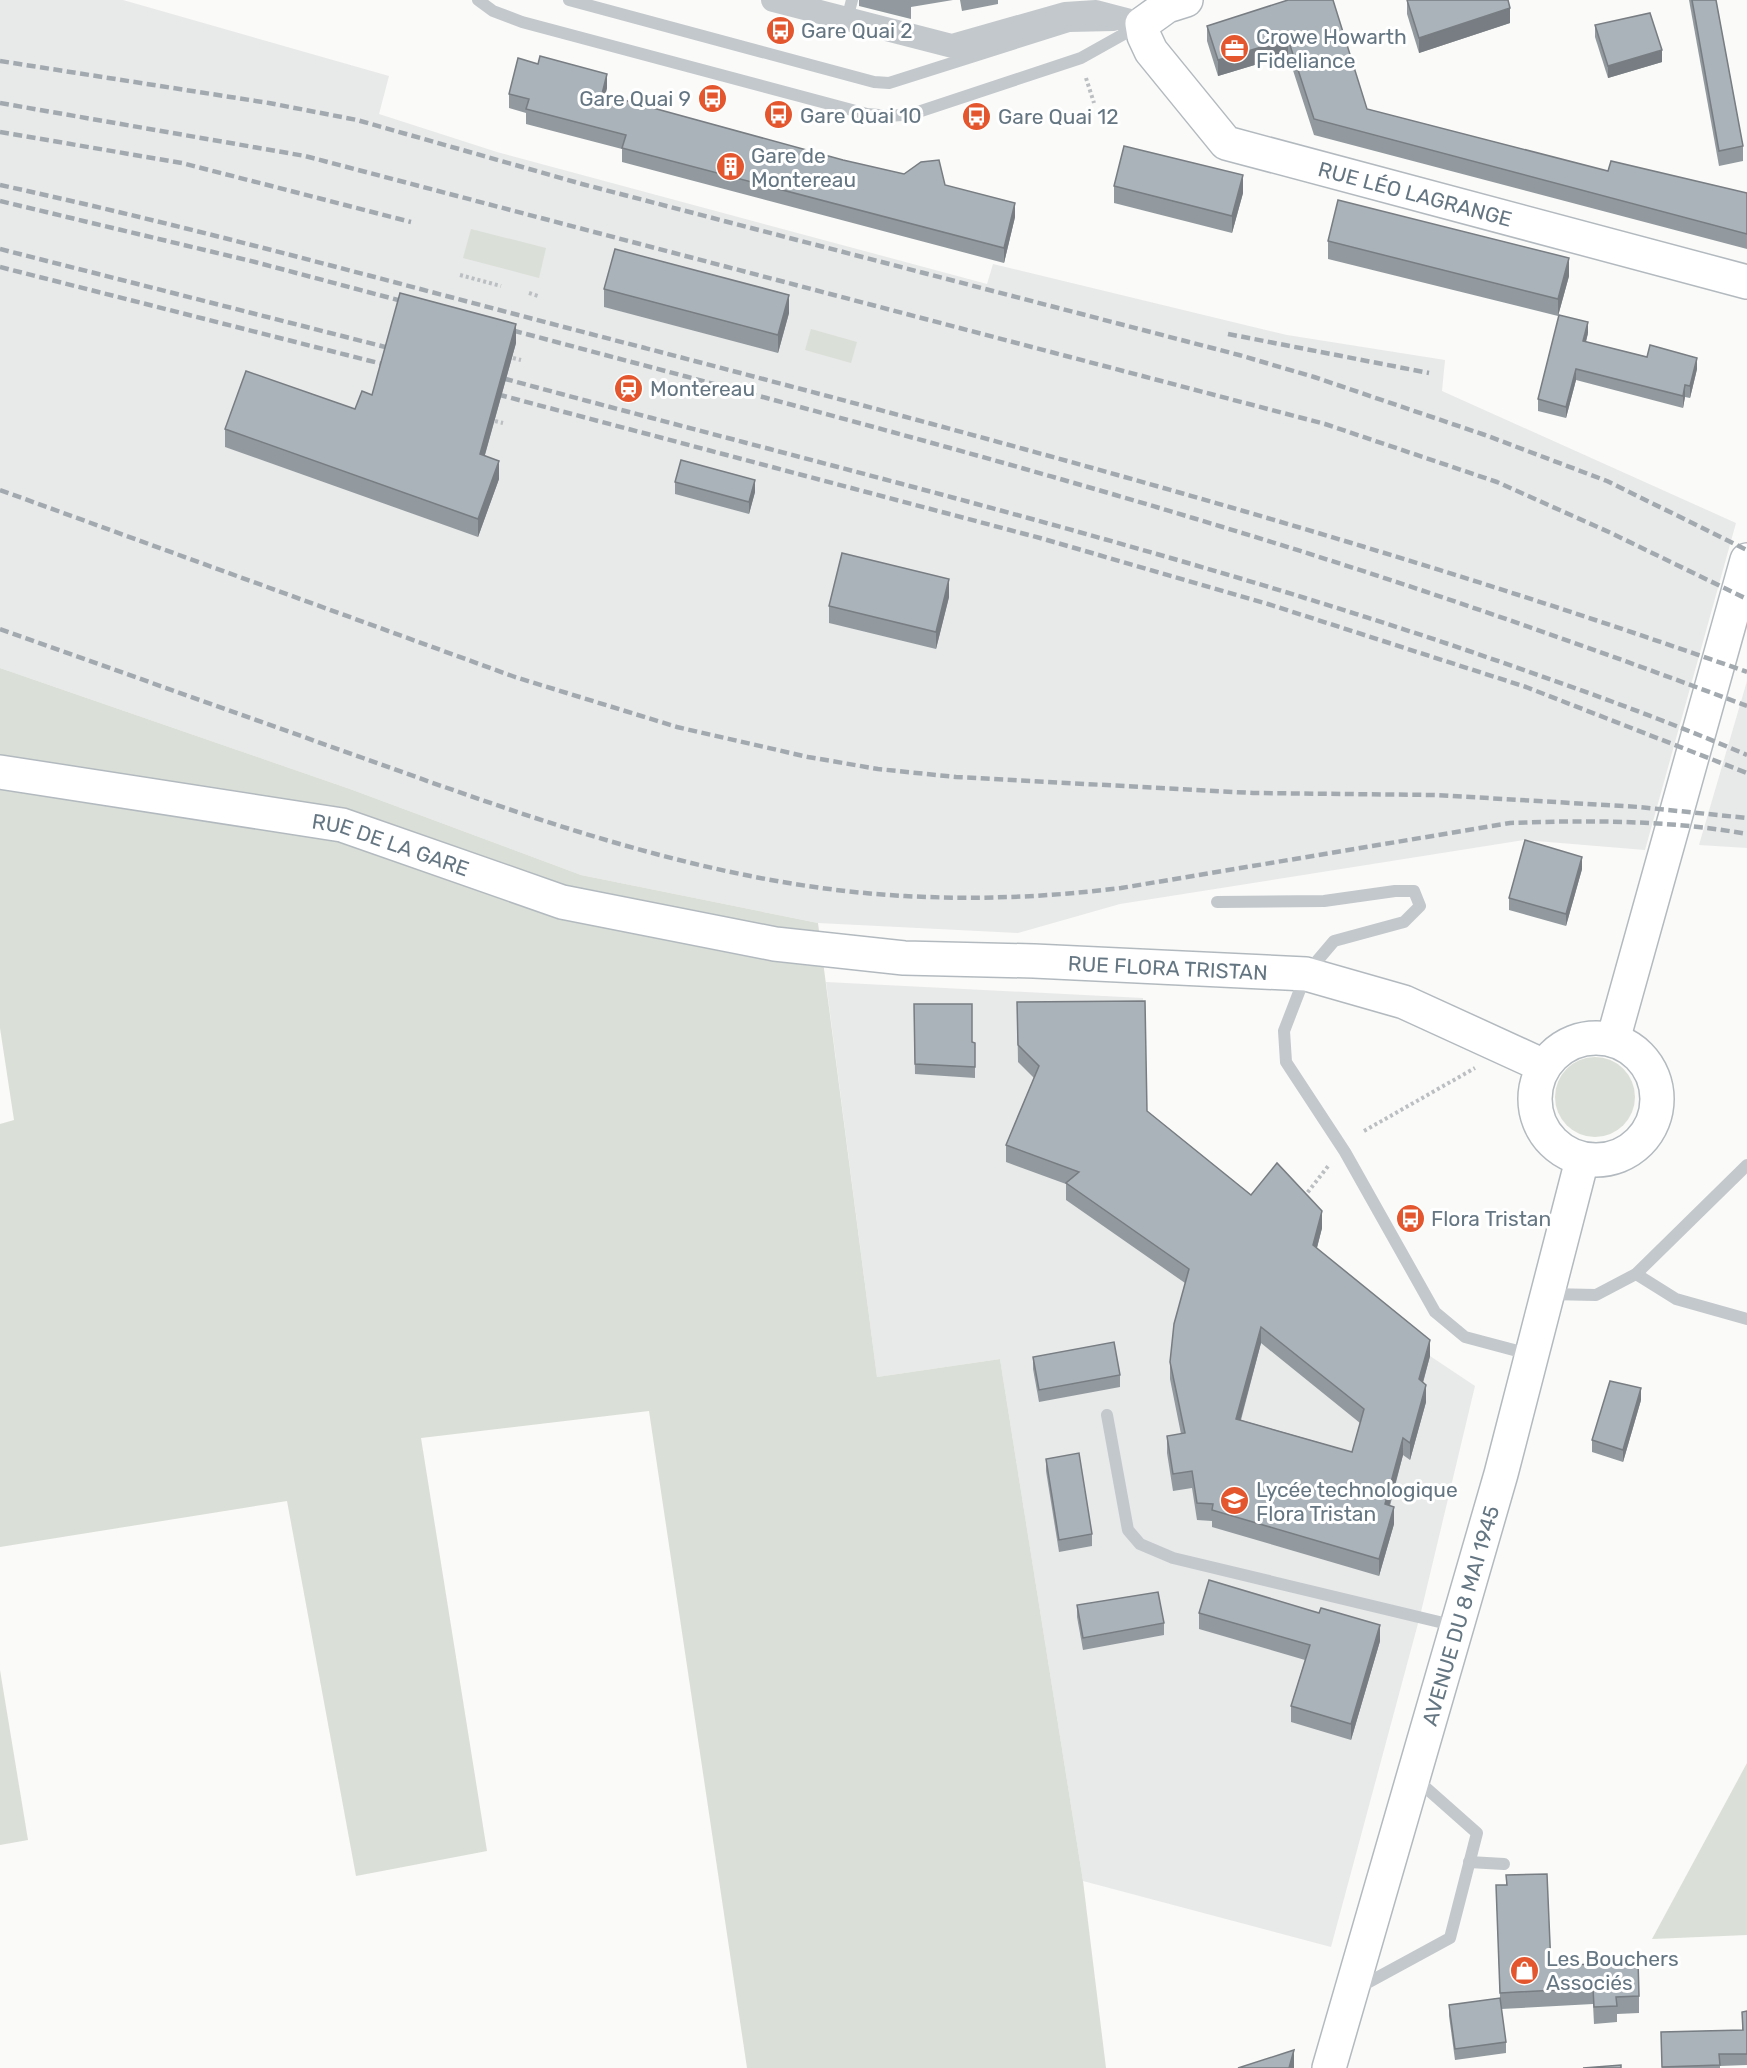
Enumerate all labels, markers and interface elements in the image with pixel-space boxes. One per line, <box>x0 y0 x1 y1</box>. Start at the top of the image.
bus stop icon: Gare Quai 2 <box>764 14 796 46</box>
place label: Gare Quai 2 <box>801 18 913 43</box>
place label: Crowe Howarth Fideliance <box>1256 24 1407 73</box>
office icon: Crowe Howarth Fideliance <box>1219 32 1251 64</box>
bus stop icon: Gare Quai 9 <box>696 82 728 114</box>
place label: Gare Quai 9 <box>579 86 691 111</box>
bus stop icon: Gare Quai 10 <box>763 99 795 131</box>
bus stop icon: Gare Quai 12 <box>961 100 993 132</box>
place label: Gare Quai 10 <box>800 103 922 128</box>
place label: Gare Quai 12 <box>998 104 1119 129</box>
place label: Gare de Montereau <box>751 143 856 192</box>
building icon: Gare de Montereau <box>714 151 746 183</box>
street label: RUE LÉO LAGRANGE <box>1316 156 1515 231</box>
station icon: Montereau <box>613 372 645 404</box>
place label: Montereau <box>650 376 755 401</box>
street label: RUE DE LA GARE <box>310 808 472 881</box>
street label: RUE FLORA TRISTAN <box>1067 950 1268 985</box>
bus stop icon: Flora Tristan <box>1394 1202 1426 1234</box>
place label: Flora Tristan <box>1431 1206 1551 1231</box>
place label: Lycée technologique Flora Tristan <box>1256 1477 1458 1526</box>
school or university icon: Lycée technologique Flora Tristan <box>1219 1485 1251 1517</box>
street label: AVENUE DU 8 MAI 1945 <box>1416 1503 1504 1729</box>
place label: Les Bouchers Associés <box>1546 1946 1679 1995</box>
shop icon: Les Bouchers Associés <box>1509 1954 1541 1986</box>

